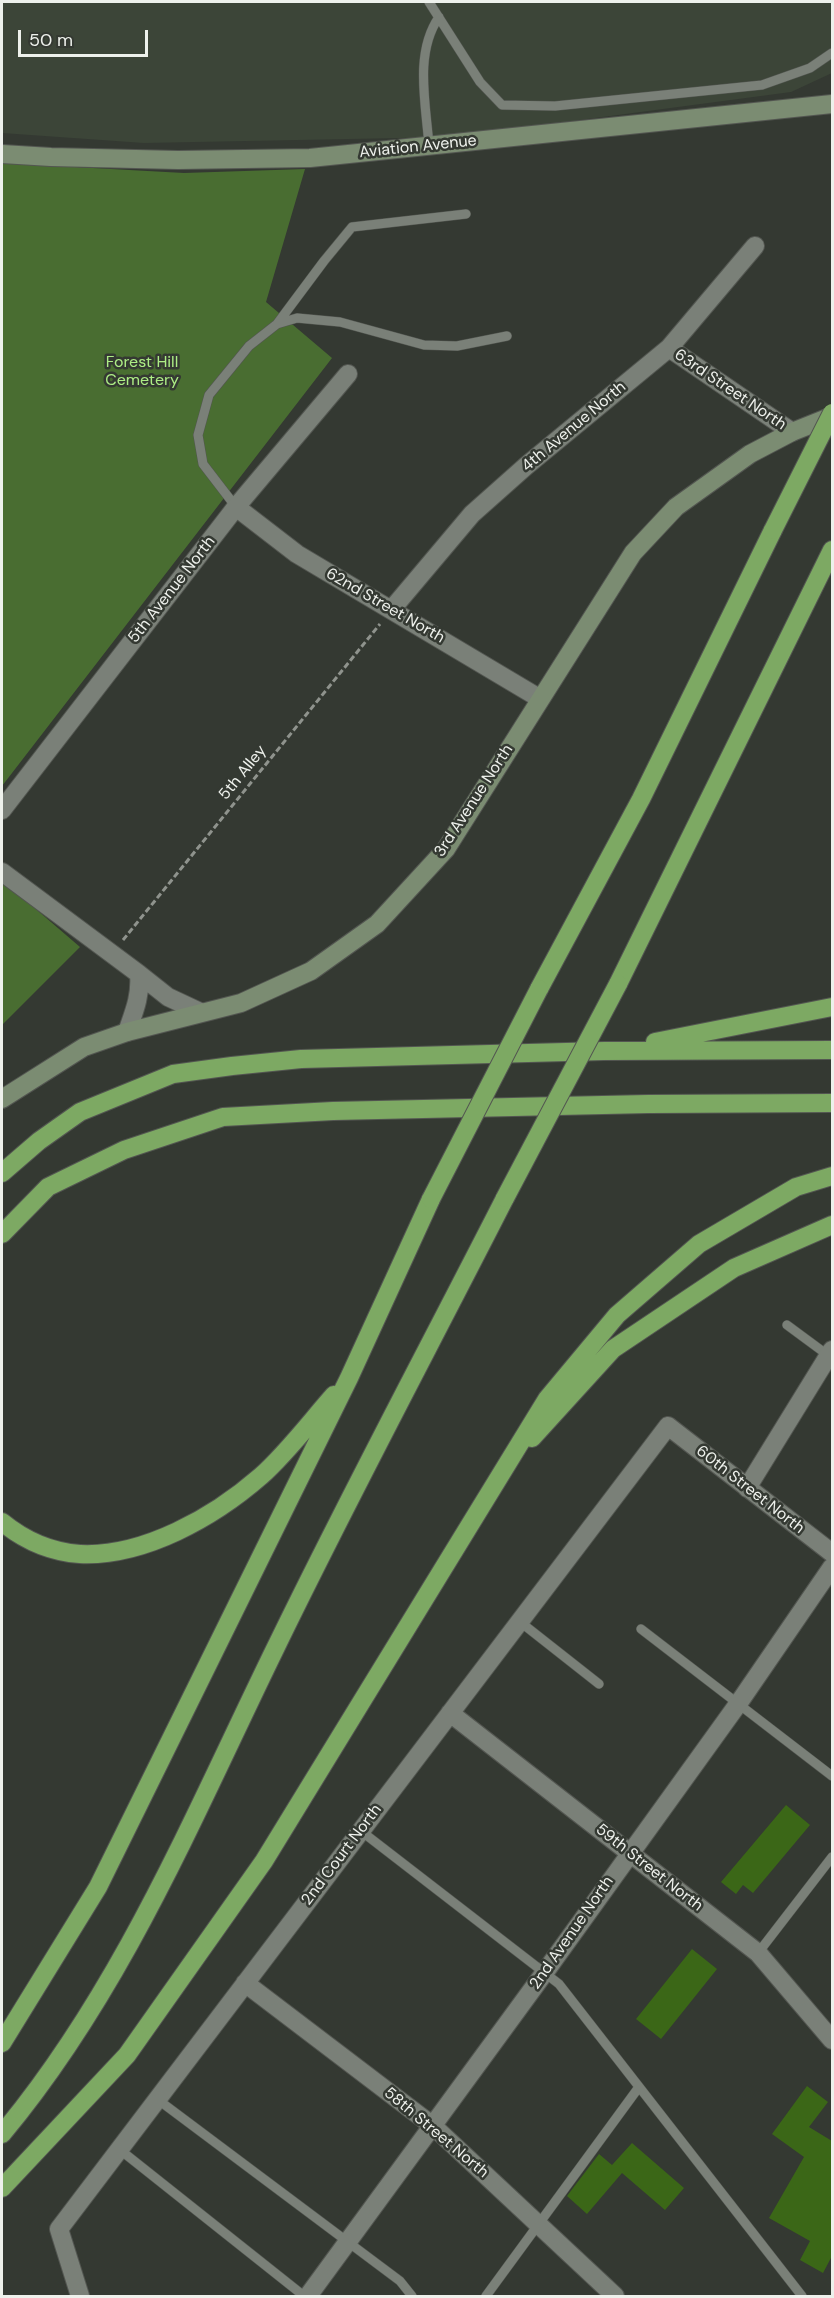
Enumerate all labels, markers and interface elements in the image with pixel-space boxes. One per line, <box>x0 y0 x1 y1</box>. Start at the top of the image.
scale bar <box>21 18 152 56</box>
text: 50 m <box>29 28 73 52</box>
street label: Aviation Avenue <box>358 131 478 163</box>
street label: 63rd Street North <box>670 345 790 435</box>
park label: Forest Hill Cemetery <box>105 353 179 391</box>
street label: 4th Avenue North <box>518 378 630 476</box>
street label: 5th Avenue North <box>124 533 220 647</box>
street label: 62nd Street North <box>322 564 448 648</box>
street label: 3rd Avenue North <box>431 741 517 861</box>
street label: 5th Alley <box>215 742 271 804</box>
street label: 60th Street North <box>692 1442 808 1538</box>
street label: 2nd Court North <box>298 1801 386 1909</box>
street label: 59th Street North <box>592 1820 706 1916</box>
street label: 2nd Avenue North <box>526 1873 618 1993</box>
street label: 58th Street North <box>380 2084 492 2182</box>

